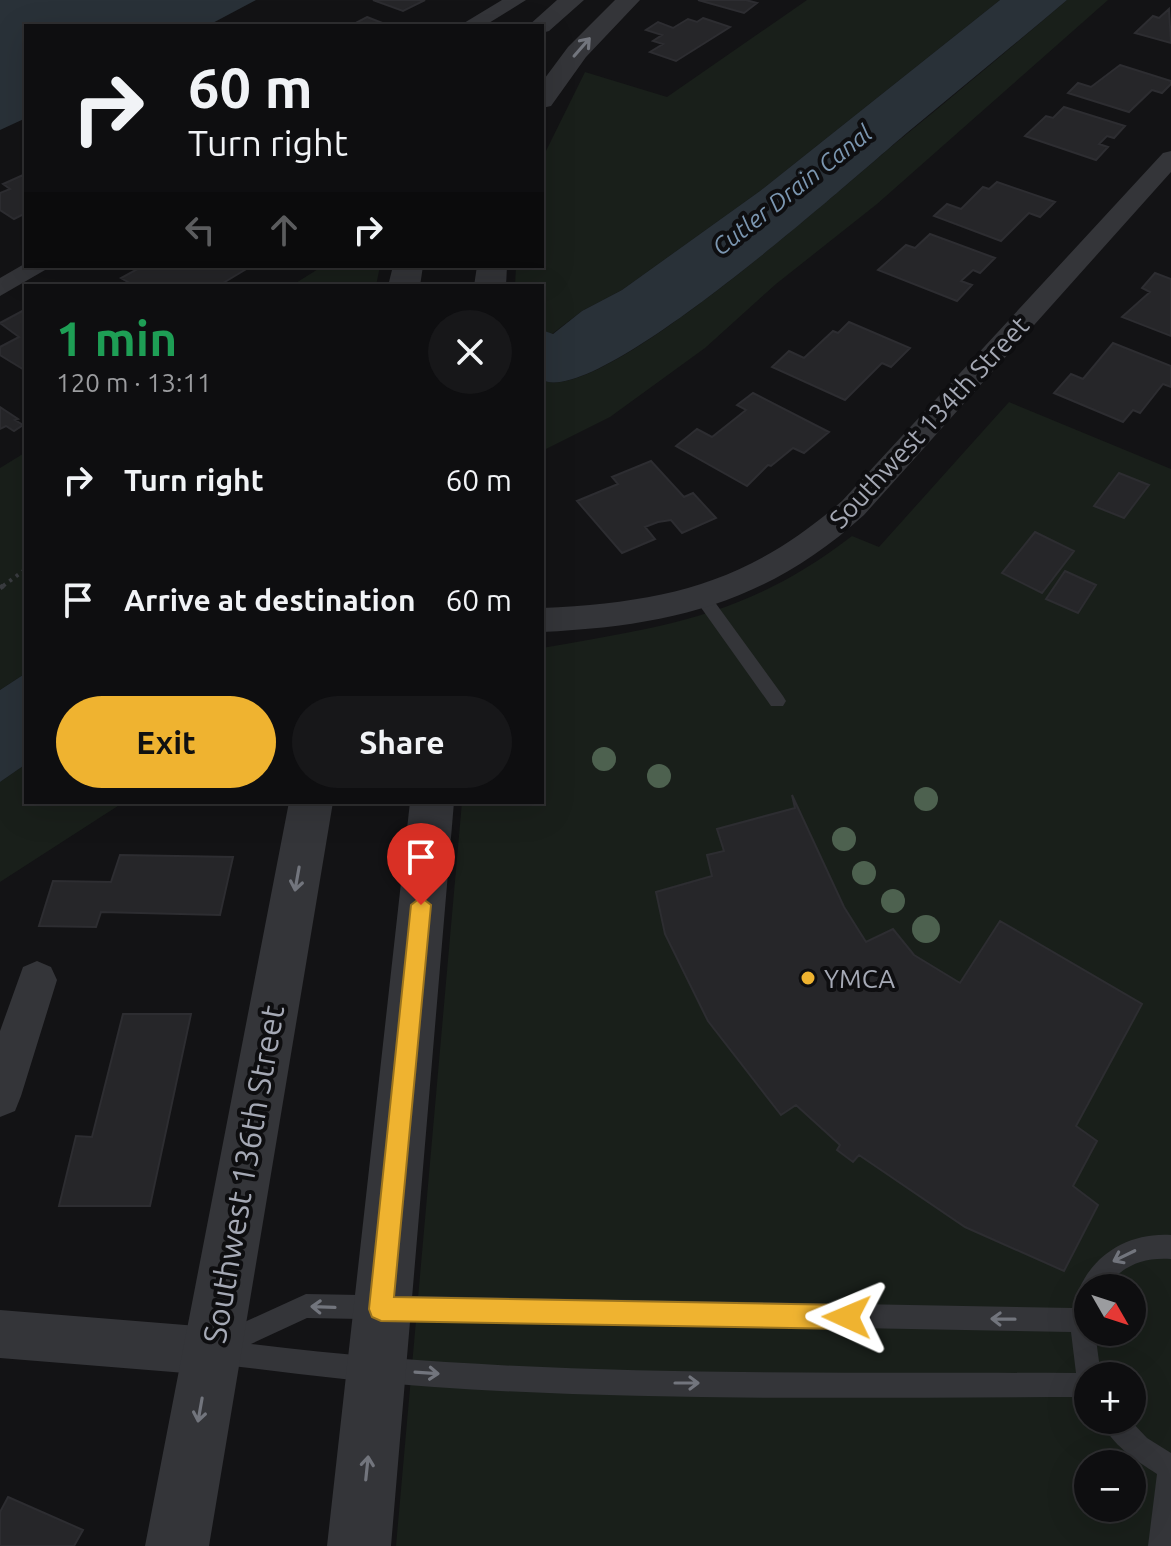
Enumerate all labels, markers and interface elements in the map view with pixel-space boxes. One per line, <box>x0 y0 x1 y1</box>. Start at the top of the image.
one-way arrow <box>573 38 591 58</box>
icon: right <box>56 56 160 160</box>
text: 60 m <box>188 56 313 119</box>
water label: Cutler Drain Canal <box>707 119 877 261</box>
text: Turn right <box>188 122 348 163</box>
icon: left <box>178 208 222 252</box>
icon: ahead <box>262 208 306 252</box>
icon: right <box>346 208 390 252</box>
button: close <box>428 310 512 394</box>
street label: Southwest 134th Street <box>824 310 1034 534</box>
text: 1 min <box>56 311 177 365</box>
text: 120 m · 13:11 <box>56 368 212 397</box>
icon: right <box>56 458 100 502</box>
text: Turn right <box>124 463 264 497</box>
text: 60 m <box>445 463 512 497</box>
icon: arrive <box>56 578 100 622</box>
text: Arrive at destination <box>124 583 416 617</box>
text: 60 m <box>445 583 512 617</box>
button: Exit <box>56 696 276 788</box>
button: Share <box>292 696 512 788</box>
pin <box>387 823 455 905</box>
icon: arrive <box>399 835 443 879</box>
one-way arrow <box>289 865 304 891</box>
place label: YMCA <box>824 964 895 993</box>
marker: YMCA <box>799 969 817 987</box>
street label: Southwest 136th Street <box>196 1002 291 1346</box>
one-way arrow <box>1113 1249 1137 1264</box>
north arrow <box>1074 1274 1146 1346</box>
map controls <box>1074 1274 1146 1522</box>
position arrow <box>805 1275 889 1359</box>
one-way arrow <box>310 1299 337 1314</box>
one-way arrow <box>990 1311 1017 1327</box>
button: + <box>1074 1362 1146 1434</box>
one-way arrow <box>413 1366 440 1381</box>
one-way arrow <box>673 1375 700 1391</box>
one-way arrow <box>192 1397 207 1422</box>
button: − <box>1074 1450 1146 1522</box>
one-way arrow <box>360 1455 375 1482</box>

